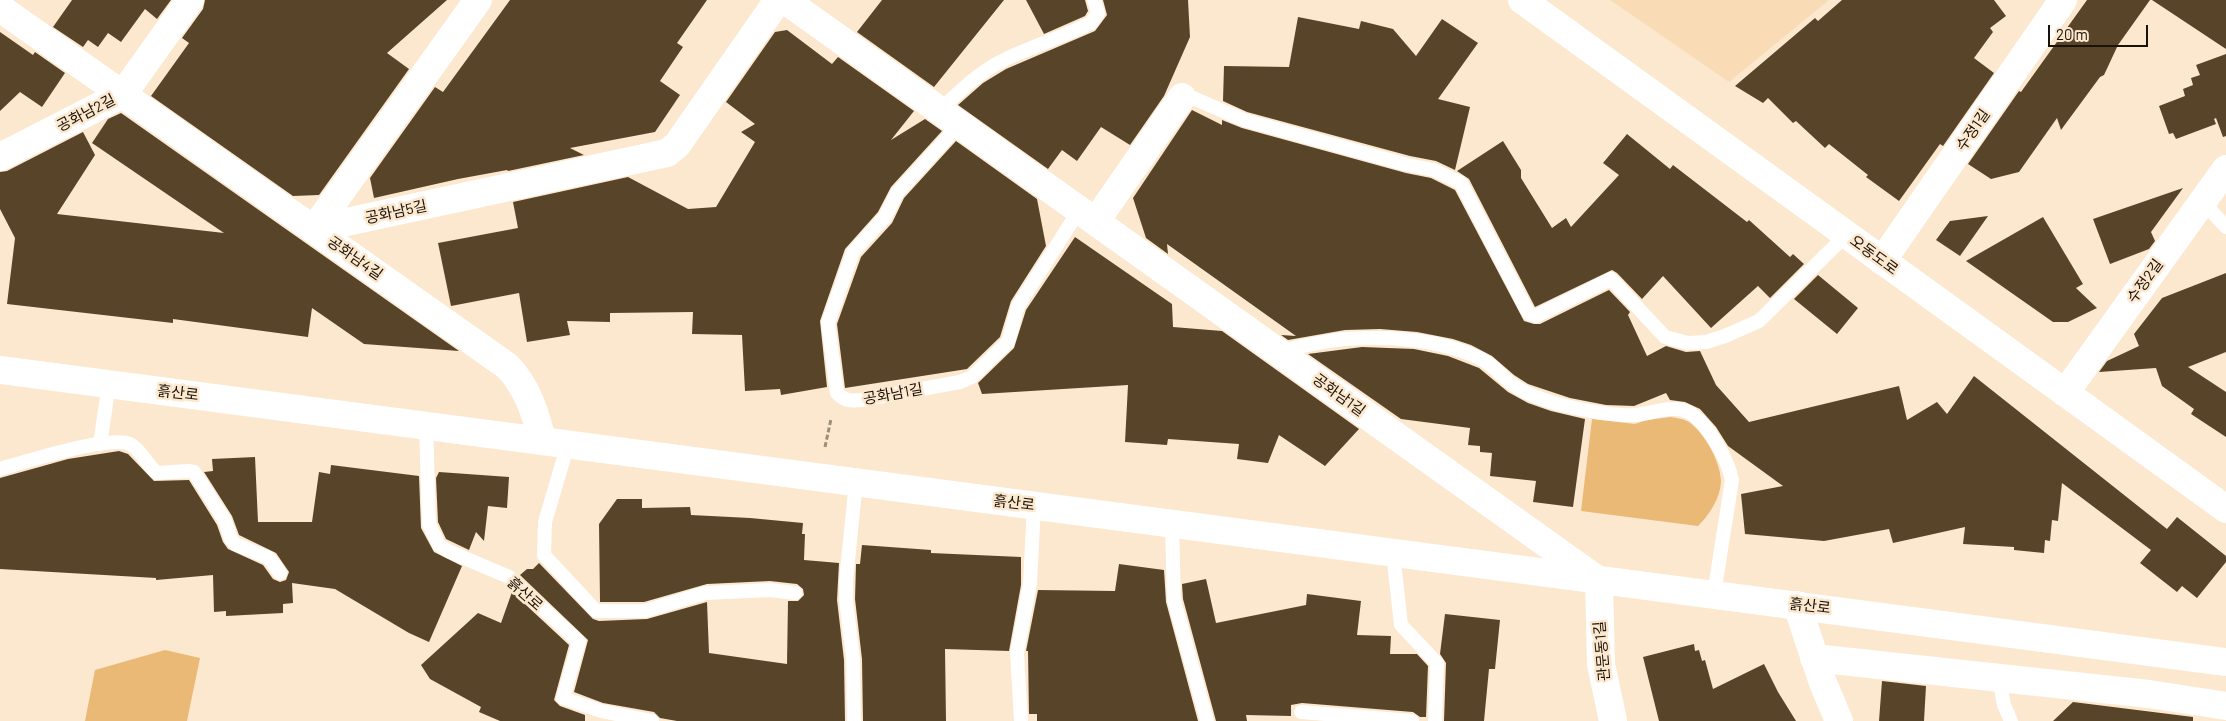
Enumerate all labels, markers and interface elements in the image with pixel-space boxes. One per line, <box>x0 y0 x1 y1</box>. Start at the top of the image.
scale bar <box>2051 15 2151 47</box>
text: 20 m <box>2056 25 2088 43</box>
street label: 공화남2길 <box>54 91 118 135</box>
street label: 수정1길 <box>1952 106 1994 154</box>
street label: 공화남5길 <box>363 197 429 227</box>
street label: 오동도로 <box>1846 231 1902 279</box>
street label: 공화남4길 <box>324 232 386 284</box>
street label: 수정2길 <box>2123 256 2167 306</box>
street label: 공화남1길 <box>1309 370 1369 420</box>
street label: 공화남1길 <box>862 380 924 408</box>
street label: 흙산로 <box>156 382 200 404</box>
street label: 흙산로 <box>992 492 1036 514</box>
street label: 흙산로 <box>504 573 546 615</box>
street label: 흙산로 <box>1788 595 1832 617</box>
street label: 관문동1길 <box>1590 620 1614 682</box>

